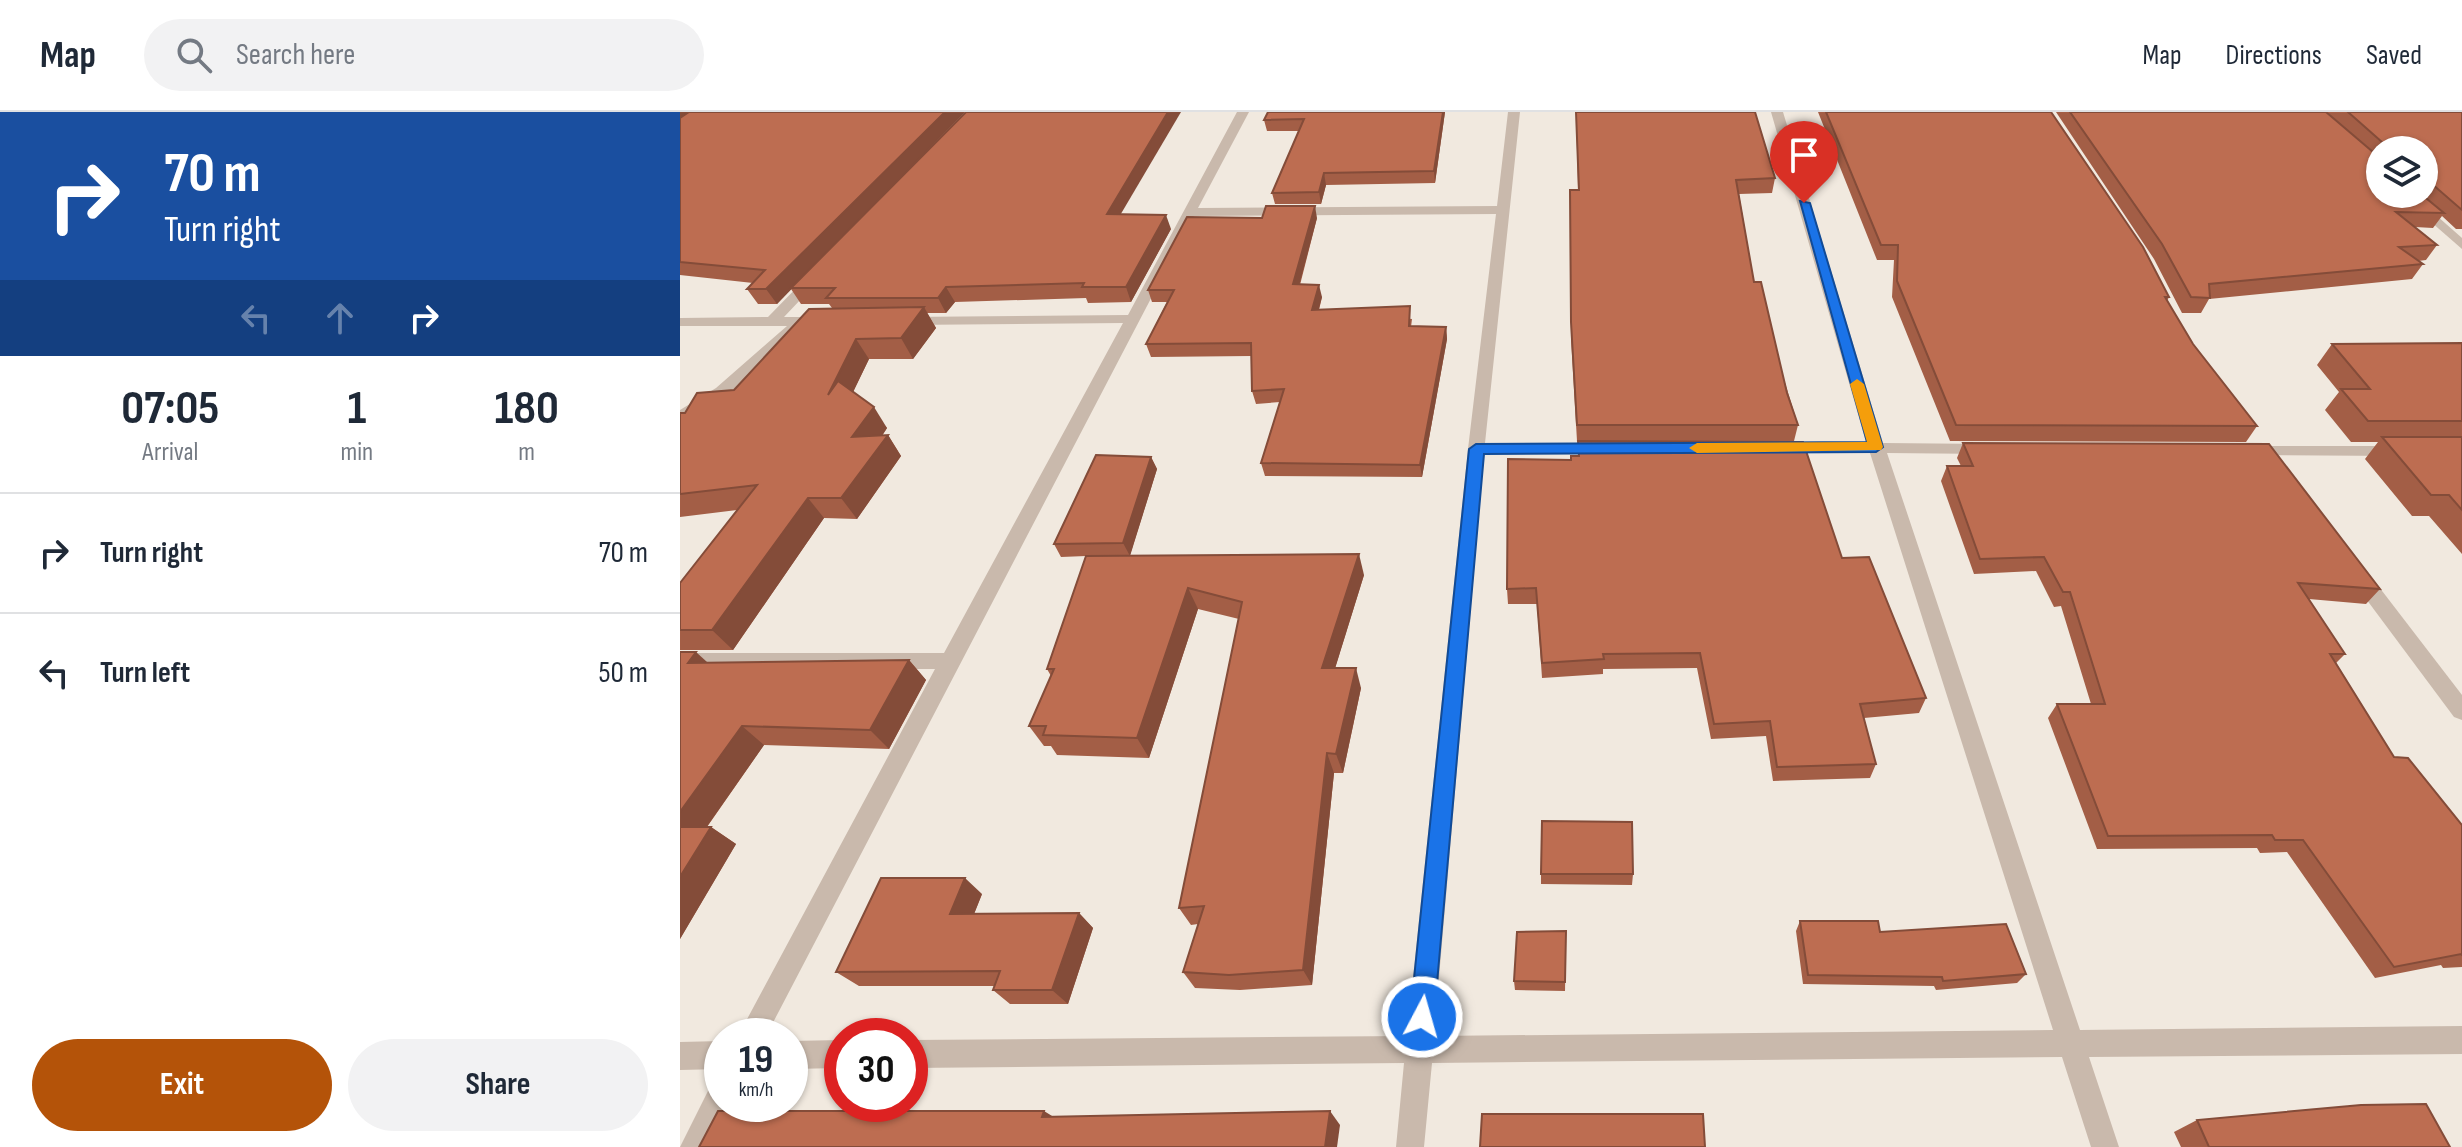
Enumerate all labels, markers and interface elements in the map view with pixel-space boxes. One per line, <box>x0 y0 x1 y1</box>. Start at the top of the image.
search box <box>144 19 704 91</box>
text: Map <box>40 33 96 78</box>
icon: search <box>172 33 216 77</box>
text: Search here <box>236 37 355 73</box>
text: Map <box>2143 39 2182 72</box>
text: Directions <box>2226 39 2322 72</box>
text: Saved <box>2366 39 2422 72</box>
pin <box>1770 121 1838 203</box>
icon: arrive <box>1782 133 1826 177</box>
map controls <box>2366 136 2438 208</box>
button: layers <box>2366 136 2438 208</box>
text: 70 m <box>164 141 261 208</box>
icon: right <box>32 144 136 248</box>
text: Turn right <box>164 209 281 252</box>
icon: left <box>234 296 278 340</box>
icon: ahead <box>318 296 362 340</box>
icon: right <box>402 296 446 340</box>
text: 07:05 <box>121 380 219 437</box>
text: 1 <box>348 380 366 437</box>
text: 180 <box>494 380 559 437</box>
text: Arrival <box>142 437 198 468</box>
text: min <box>341 437 373 468</box>
text: m <box>518 437 535 468</box>
icon: right <box>32 531 76 575</box>
text: Turn right <box>100 535 203 571</box>
text: 70 m <box>599 535 648 571</box>
icon: left <box>32 651 76 695</box>
text: Turn left <box>100 655 190 691</box>
text: 50 m <box>599 655 648 691</box>
position arrow <box>1380 975 1464 1059</box>
speed limit sign: 30 <box>824 1018 928 1122</box>
text: 19 <box>739 1036 773 1084</box>
button: Exit <box>32 1039 332 1131</box>
button: Share <box>348 1039 648 1131</box>
text: km/h <box>739 1078 773 1102</box>

